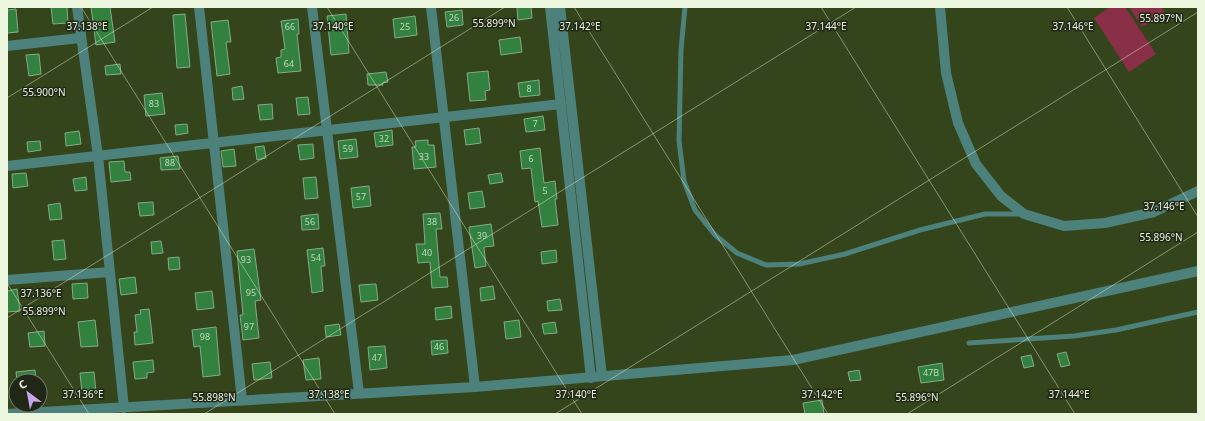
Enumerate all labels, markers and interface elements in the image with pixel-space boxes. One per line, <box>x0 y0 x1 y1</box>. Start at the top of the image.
house number: 26 <box>449 11 459 24</box>
text: 55.897°N <box>1139 11 1183 25</box>
text: 55.899°N <box>472 16 516 30</box>
text: 37.138°E <box>66 19 108 33</box>
text: 37.140°E <box>312 19 354 33</box>
text: 37.142°E <box>559 19 601 33</box>
text: 37.144°E <box>805 19 847 33</box>
text: 37.146°E <box>1052 19 1094 33</box>
house number: 66 <box>285 20 295 33</box>
house number: 25 <box>400 20 410 33</box>
house number: 64 <box>284 57 294 70</box>
house number: 8 <box>526 82 532 95</box>
text: 55.900°N <box>22 85 66 99</box>
house number: 83 <box>149 97 159 110</box>
house number: 7 <box>532 117 538 130</box>
house number: 32 <box>379 132 389 145</box>
house number: 59 <box>343 142 353 155</box>
house number: 33 <box>419 150 429 163</box>
house number: 6 <box>528 152 534 165</box>
house number: 88 <box>165 156 175 169</box>
house number: 5 <box>542 184 548 197</box>
house number: 57 <box>356 190 366 203</box>
text: 37.146°E <box>1143 199 1185 213</box>
house number: 56 <box>305 215 315 228</box>
house number: 38 <box>427 215 437 228</box>
house number: 39 <box>477 229 487 242</box>
text: 55.896°N <box>1139 230 1183 244</box>
house number: 40 <box>422 246 432 259</box>
house number: 54 <box>311 251 321 264</box>
house number: 93 <box>241 253 251 266</box>
text: 37.136°E <box>20 286 62 300</box>
house number: 95 <box>246 286 256 299</box>
text: 55.899°N <box>22 304 66 318</box>
house number: 97 <box>244 320 254 333</box>
house number: 98 <box>200 330 210 343</box>
house number: 46 <box>434 340 444 353</box>
house number: 47 <box>372 351 382 364</box>
house number: 47В <box>923 366 939 379</box>
north arrow <box>8 373 48 413</box>
text: С <box>15 376 29 392</box>
text: 37.136°E <box>62 387 104 401</box>
text: 37.138°E <box>308 387 350 401</box>
text: 37.140°E <box>555 387 597 401</box>
text: 37.142°E <box>801 387 843 401</box>
text: 37.144°E <box>1048 387 1090 401</box>
text: 55.898°N <box>192 390 236 404</box>
text: 55.896°N <box>895 390 939 404</box>

